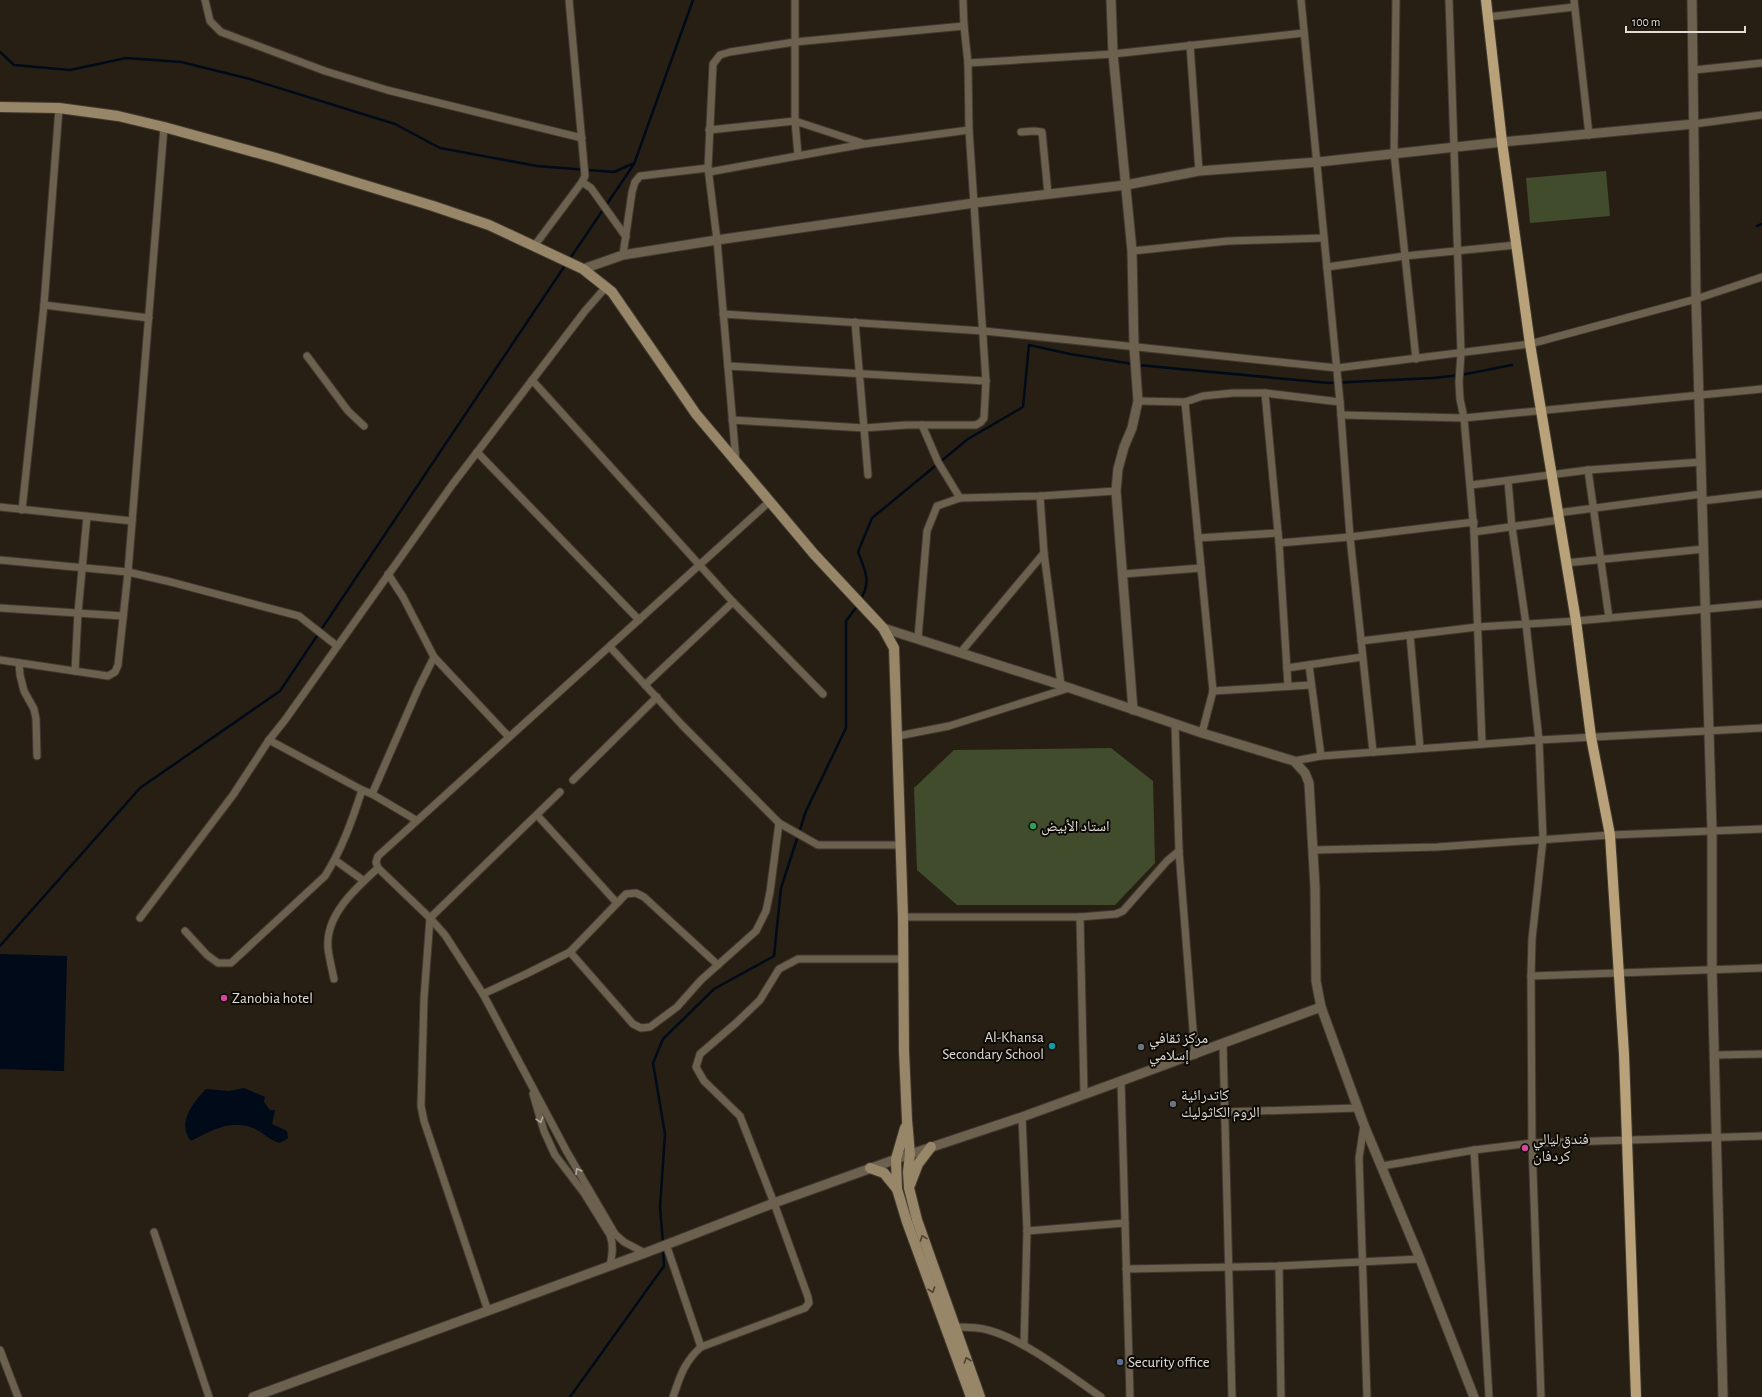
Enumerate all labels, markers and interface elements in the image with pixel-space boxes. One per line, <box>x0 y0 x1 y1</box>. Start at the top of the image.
scale bar <box>1626 8 1745 34</box>
text: 100 m <box>1632 16 1660 28</box>
place label: استاد الأبيض <box>1041 819 1110 836</box>
marker: استاد الأبيض <box>1028 821 1038 831</box>
place label: Zanobia hotel <box>232 991 313 1006</box>
marker: Zanobia hotel <box>219 993 229 1003</box>
place label: Al-Khansa Secondary School <box>942 1030 1044 1062</box>
place label: مركز ثقافي إسلامي <box>1149 1031 1208 1067</box>
marker: Al-Khansa Secondary School <box>1047 1041 1057 1051</box>
marker: مركز ثقافي إسلامي <box>1136 1042 1146 1052</box>
place label: كاتدرائية الروم الكاثوليك <box>1181 1088 1260 1122</box>
marker: كاتدرائية الروم الكاثوليك <box>1168 1099 1178 1109</box>
one-way arrow <box>536 1116 544 1123</box>
place label: فندق ليالي كردفان <box>1533 1132 1589 1166</box>
marker: فندق ليالي كردفان <box>1520 1143 1530 1153</box>
one-way arrow <box>576 1168 583 1175</box>
one-way arrow <box>919 1234 928 1241</box>
one-way arrow <box>927 1286 935 1293</box>
place label: Security office <box>1128 1355 1210 1370</box>
one-way arrow <box>963 1357 971 1364</box>
marker: Security office <box>1115 1357 1125 1367</box>

